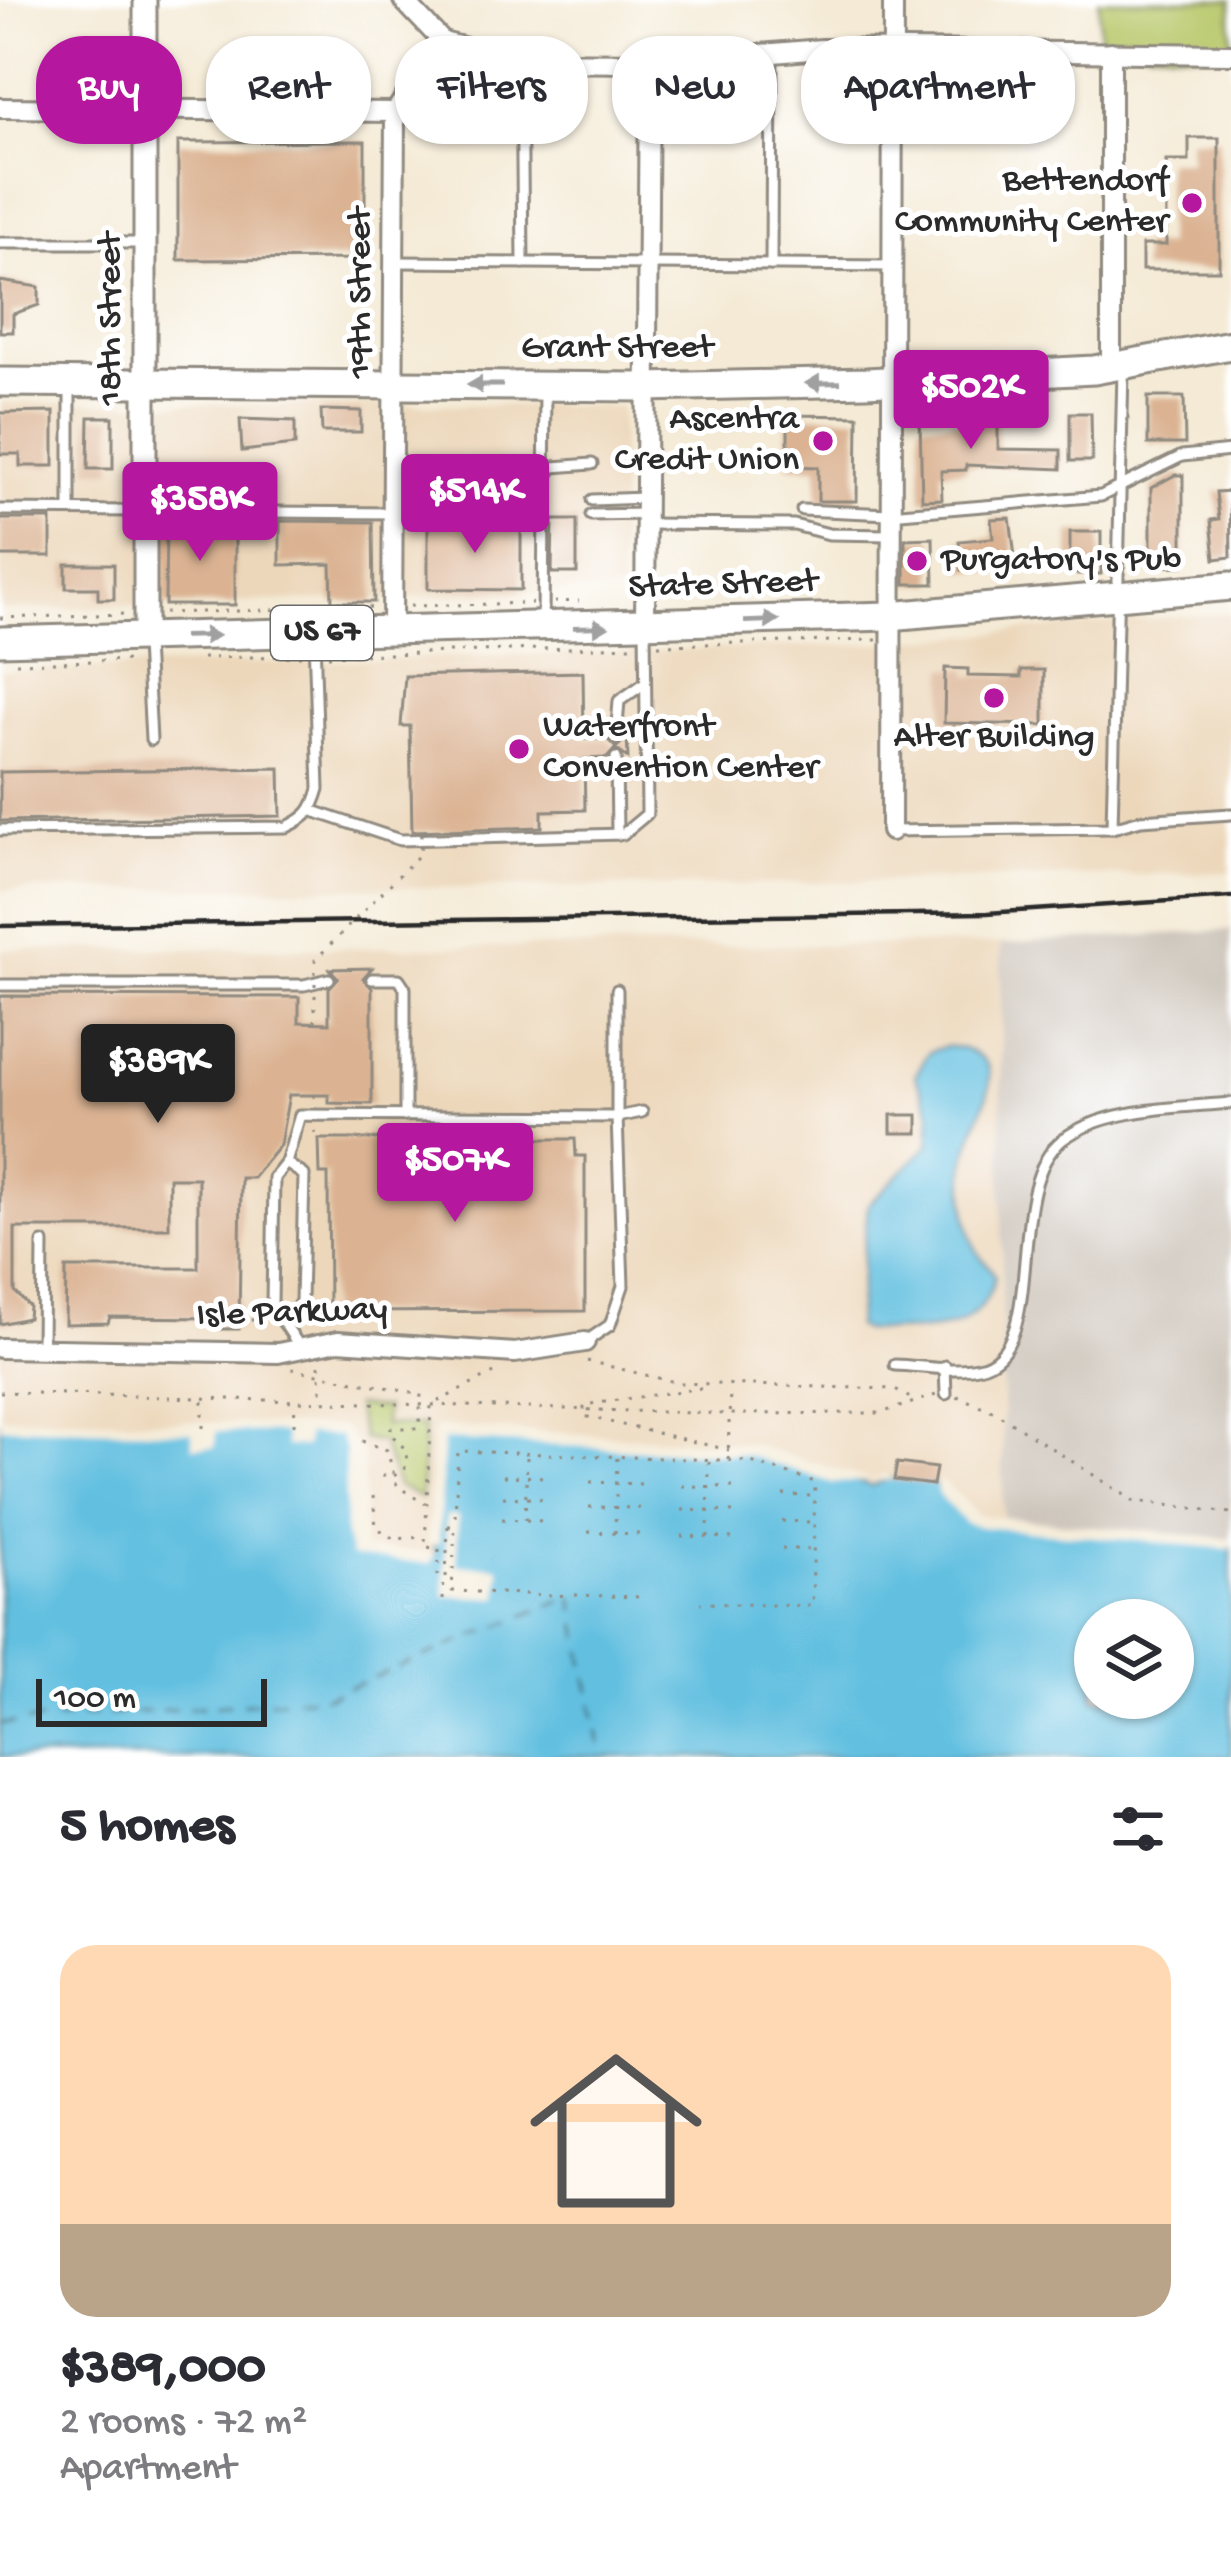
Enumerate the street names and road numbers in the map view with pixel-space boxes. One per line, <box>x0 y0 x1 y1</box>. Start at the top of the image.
street label: 19th Street <box>341 204 384 380</box>
street label: 18th Street <box>91 229 134 406</box>
street label: Grant Street <box>521 328 716 371</box>
street label: State Street <box>628 561 822 611</box>
road number: US 67 <box>271 606 373 660</box>
street label: Isle Parkway <box>196 1289 389 1339</box>

